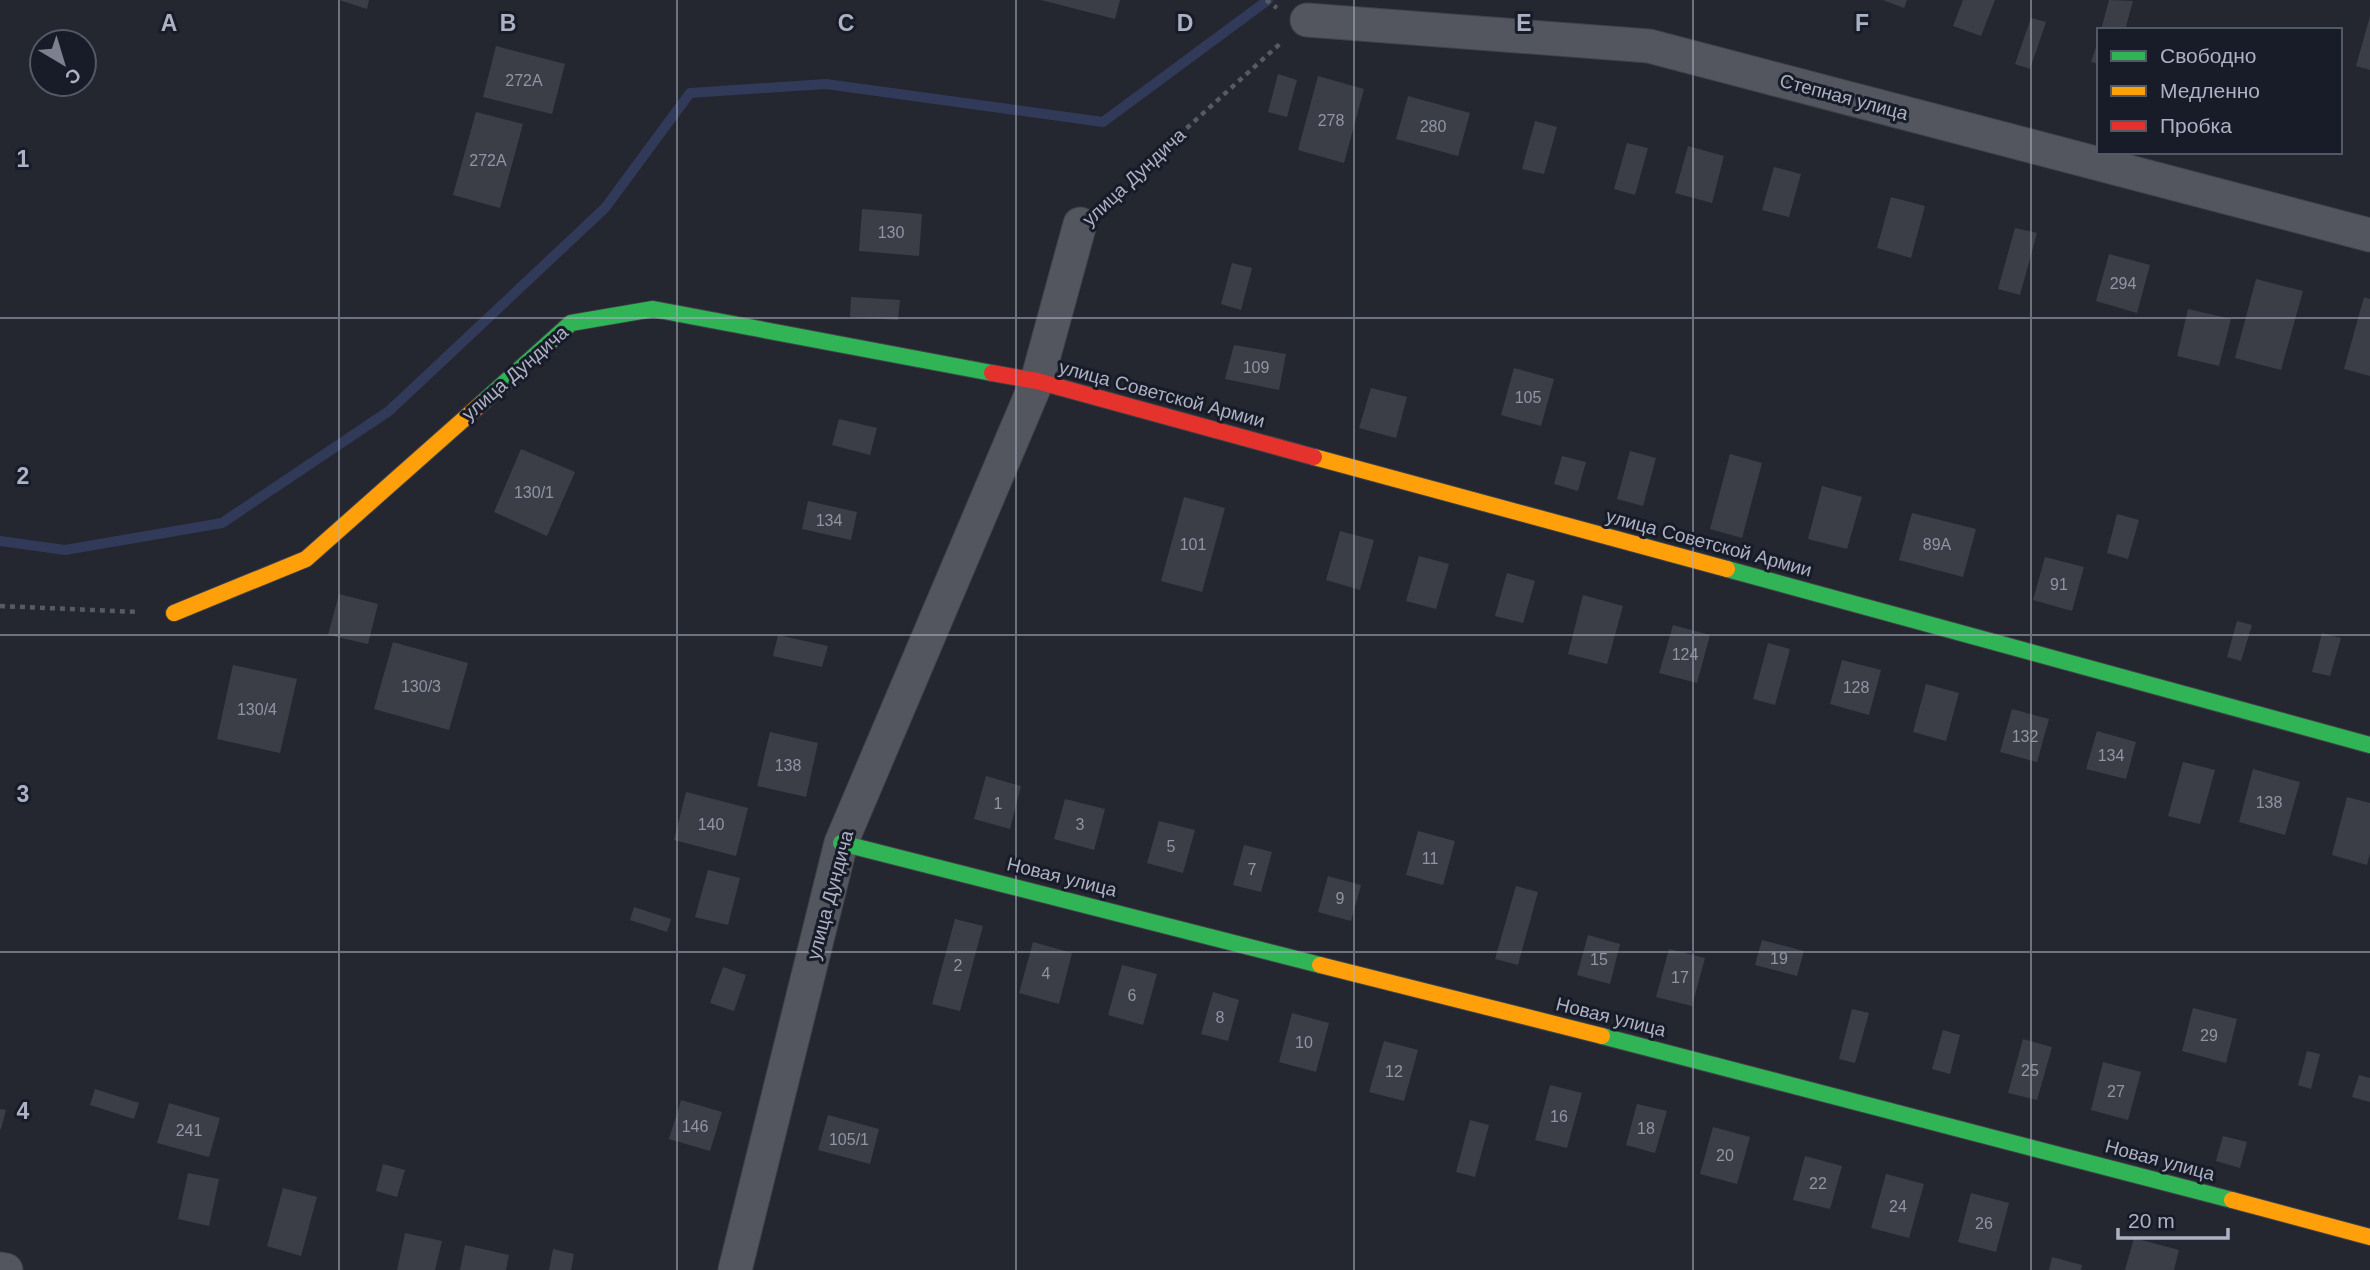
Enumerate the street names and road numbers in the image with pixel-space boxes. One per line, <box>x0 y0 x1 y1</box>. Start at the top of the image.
street label: Степная улица <box>1778 70 1911 124</box>
street label: улица Дундича <box>1078 124 1190 230</box>
street label: улица Дундича <box>458 321 572 425</box>
street label: улица Советской Армии <box>1057 356 1267 432</box>
street label: улица Советской Армии <box>1604 505 1814 581</box>
street label: улица Дундича <box>803 828 857 962</box>
street label: Новая улица <box>1005 853 1120 901</box>
street label: Новая улица <box>1554 993 1669 1041</box>
street label: Новая улица <box>2103 1135 2217 1185</box>

